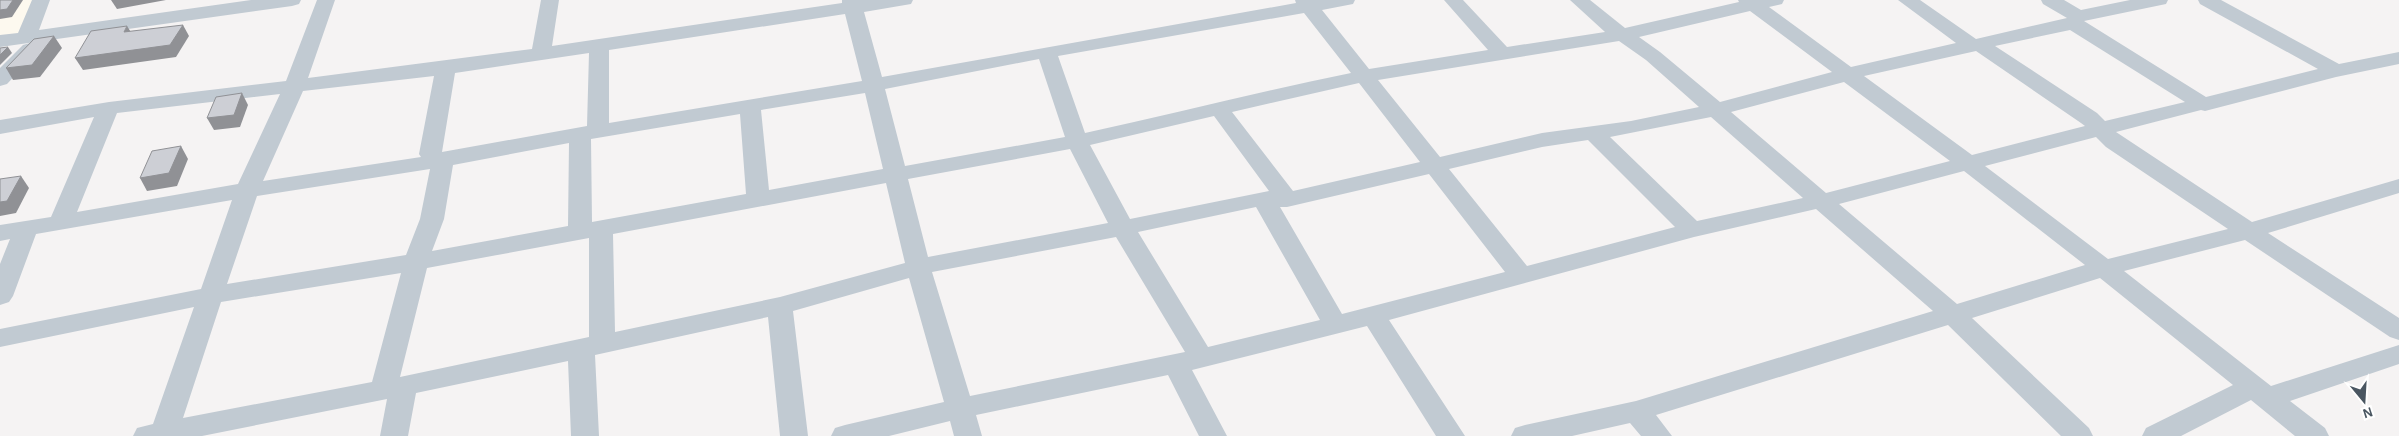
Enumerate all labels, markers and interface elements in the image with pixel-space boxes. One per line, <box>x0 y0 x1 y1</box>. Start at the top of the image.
north arrow <box>2339 376 2389 426</box>
text: N <box>2361 404 2375 421</box>

